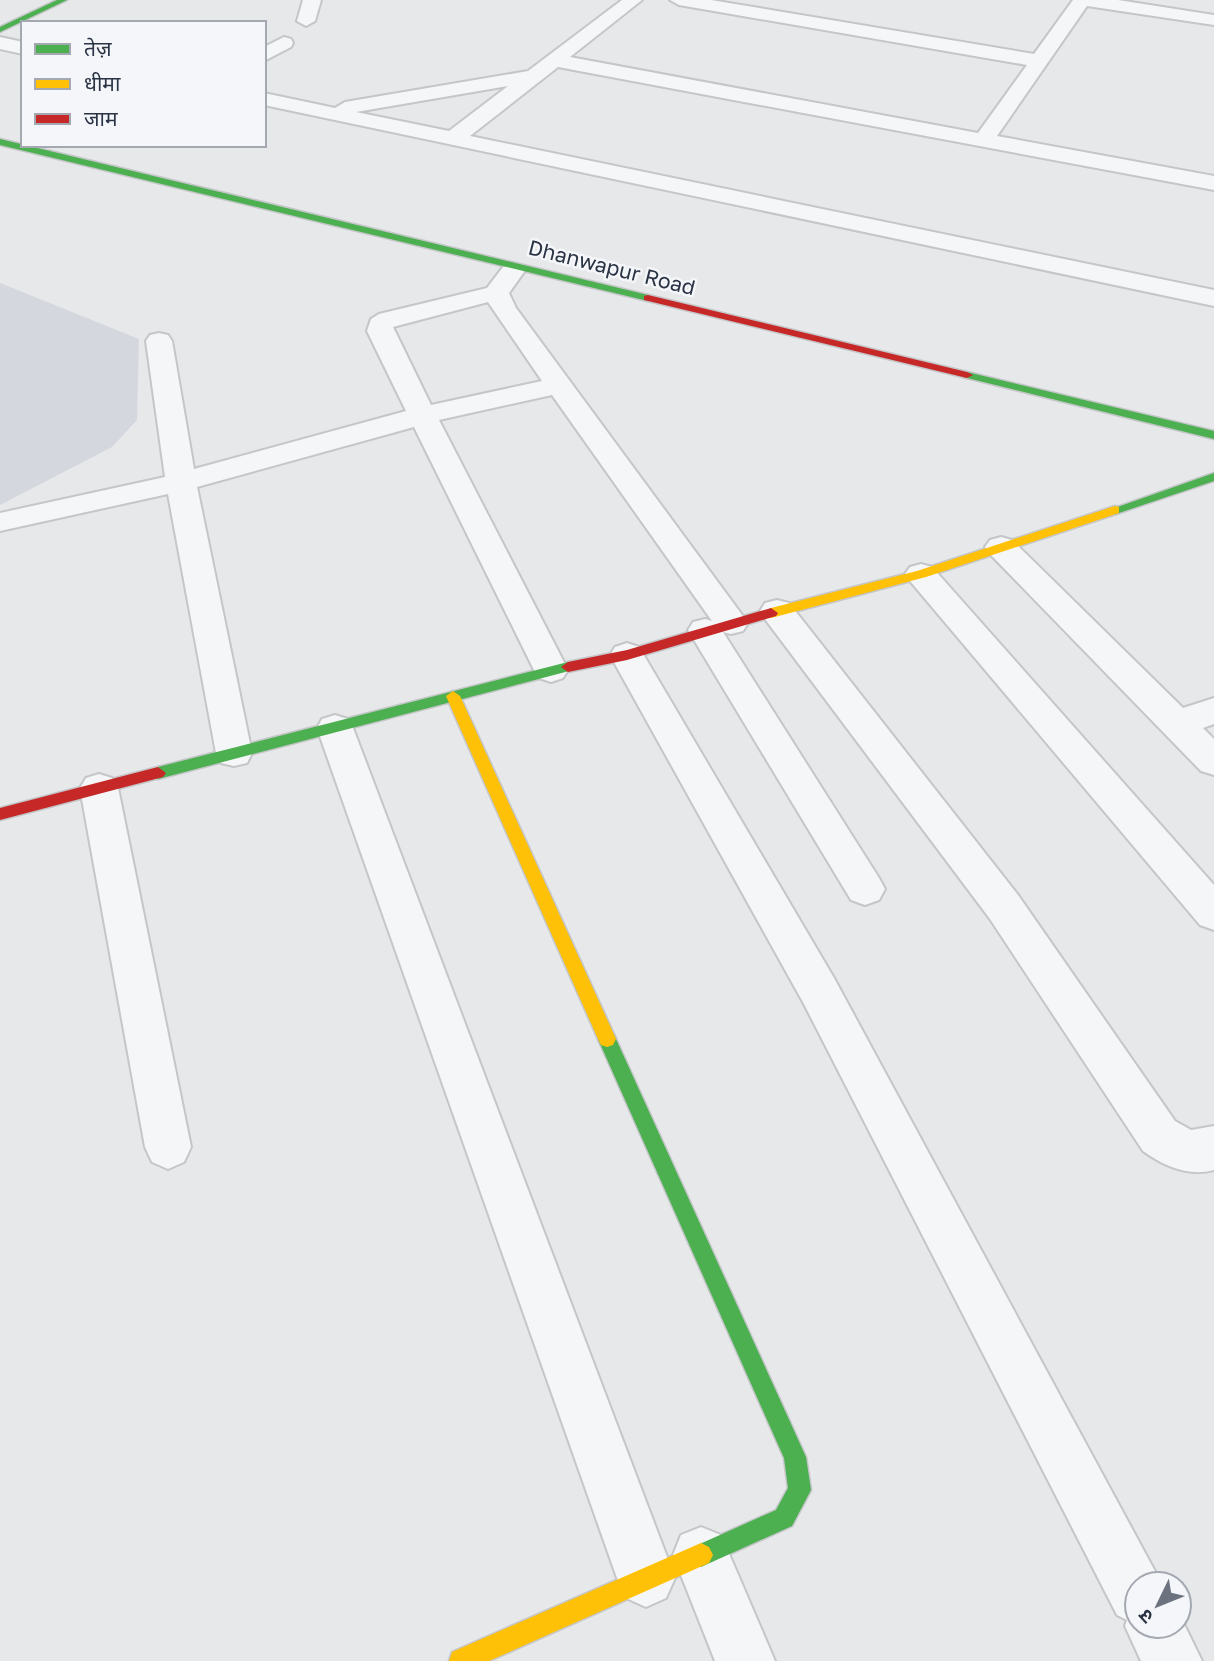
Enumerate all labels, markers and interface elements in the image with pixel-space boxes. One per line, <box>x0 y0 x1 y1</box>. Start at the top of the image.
legend <box>21 21 266 147</box>
text: तेज़ <box>84 35 112 61</box>
text: धीमा <box>84 70 121 96</box>
text: जाम <box>84 105 118 131</box>
street label: Dhanwapur Road <box>526 234 698 300</box>
north arrow <box>1123 1570 1193 1640</box>
text: उ <box>1132 1604 1157 1629</box>

